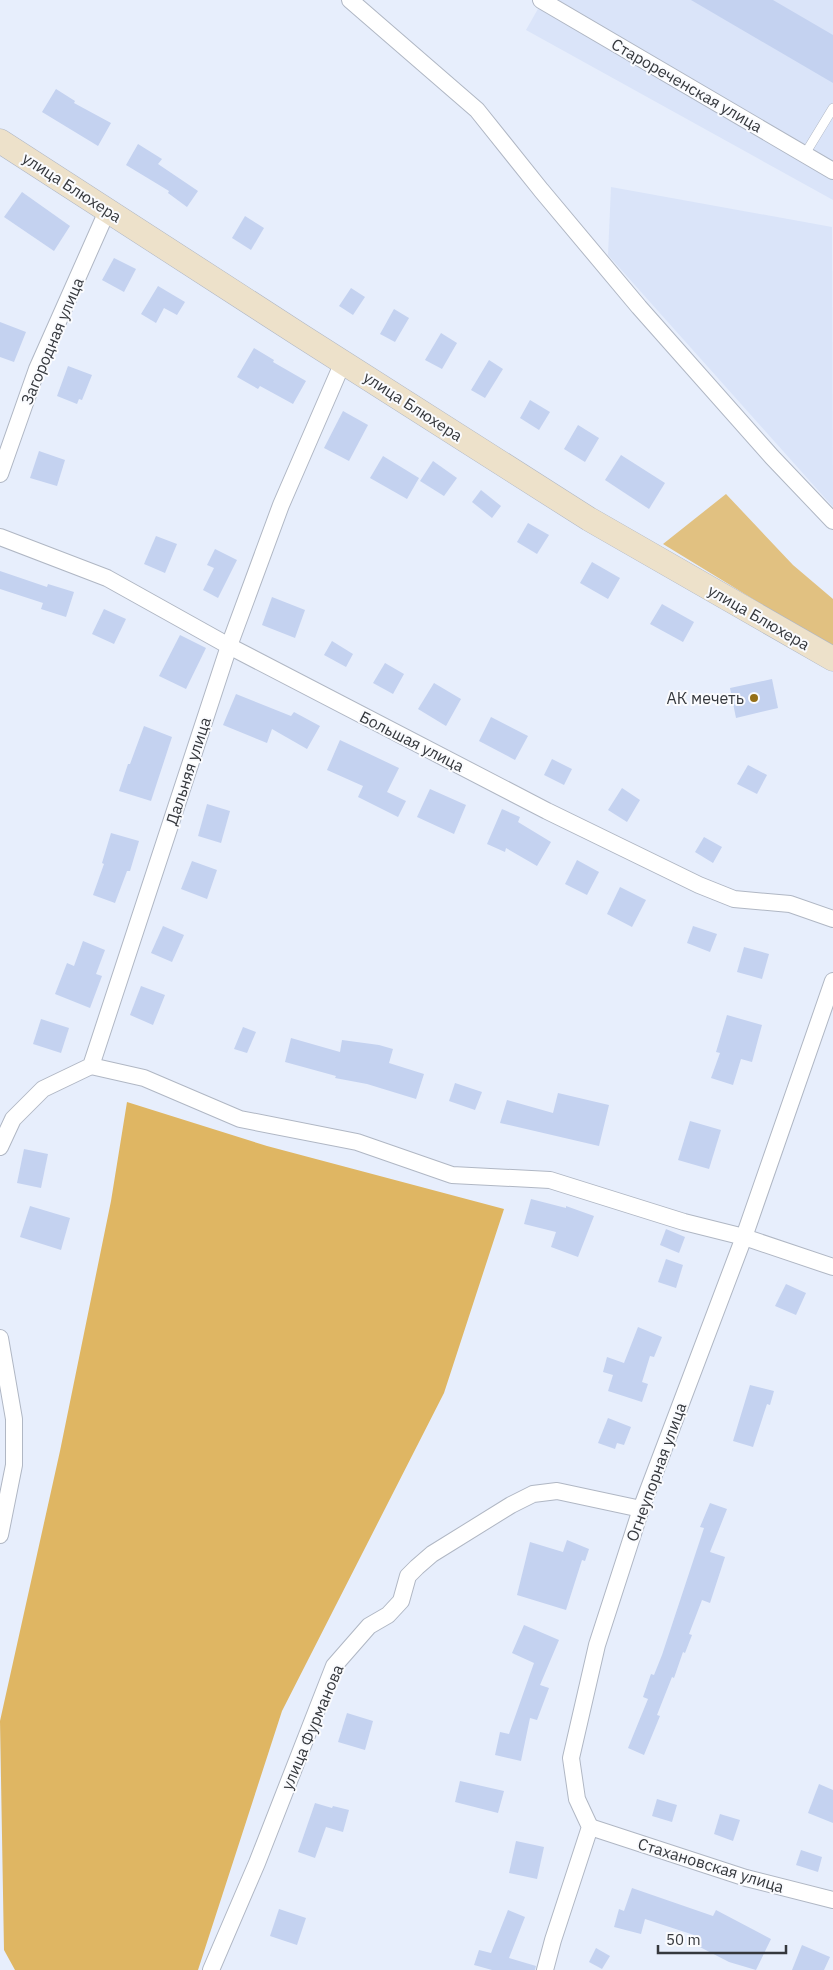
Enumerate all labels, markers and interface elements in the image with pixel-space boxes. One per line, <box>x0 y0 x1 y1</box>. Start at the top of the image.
street label: Старореченская улица <box>608 34 766 137</box>
street label: улица Блюхера <box>19 148 126 227</box>
street label: Загородная улица <box>16 274 88 408</box>
street label: улица Блюхера <box>360 367 467 446</box>
street label: улица Блюхера <box>705 580 814 654</box>
place label: АК мечеть <box>666 688 744 708</box>
marker: АК мечеть <box>748 692 760 704</box>
street label: Большая улица <box>356 706 468 776</box>
street label: Дальняя улица <box>161 714 215 827</box>
street label: Огнеупорная улица <box>622 1399 691 1544</box>
street label: улица Фурманова <box>277 1661 348 1793</box>
street label: Стахановская улица <box>636 1833 787 1897</box>
scale bar <box>658 1922 786 1954</box>
text: 50 m <box>666 1930 701 1949</box>

